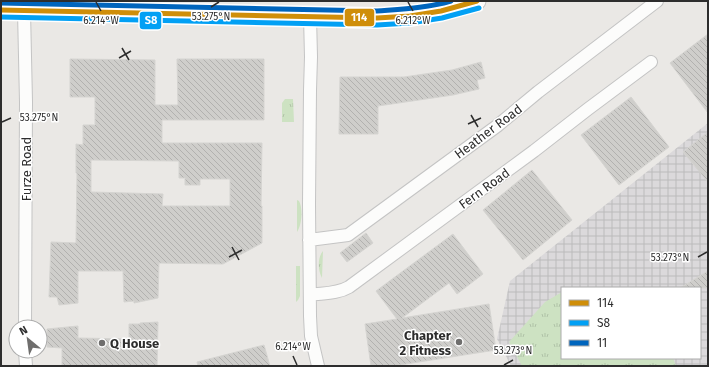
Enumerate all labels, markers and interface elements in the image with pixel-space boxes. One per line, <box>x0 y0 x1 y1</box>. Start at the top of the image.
line badge: 114 <box>344 8 375 27</box>
line badge: S8 <box>139 11 162 30</box>
text: 53.275°N <box>192 11 230 23</box>
text: 114 <box>351 11 367 24</box>
text: S8 <box>145 14 158 27</box>
text: 6.214°W <box>83 15 120 27</box>
text: 6.212°W <box>395 15 431 27</box>
street label: Heather Road <box>452 101 525 162</box>
text: 53.275°N <box>20 112 58 124</box>
street label: Furze Road <box>19 137 34 201</box>
street label: Fern Road <box>456 165 513 212</box>
text: 53.273°N <box>651 252 689 264</box>
legend <box>561 287 701 359</box>
text: 114 <box>597 296 614 310</box>
text: S8 <box>597 316 611 330</box>
north arrow <box>8 319 48 359</box>
text: N <box>17 323 30 338</box>
place label: Chapter 2 Fitness <box>399 328 452 358</box>
place label: Q House <box>110 336 159 351</box>
text: 11 <box>597 336 607 350</box>
marker: Chapter 2 Fitness <box>454 337 464 347</box>
marker: Q House <box>97 338 107 348</box>
text: 6.214°W <box>275 341 312 353</box>
text: 53.273°N <box>494 345 532 357</box>

